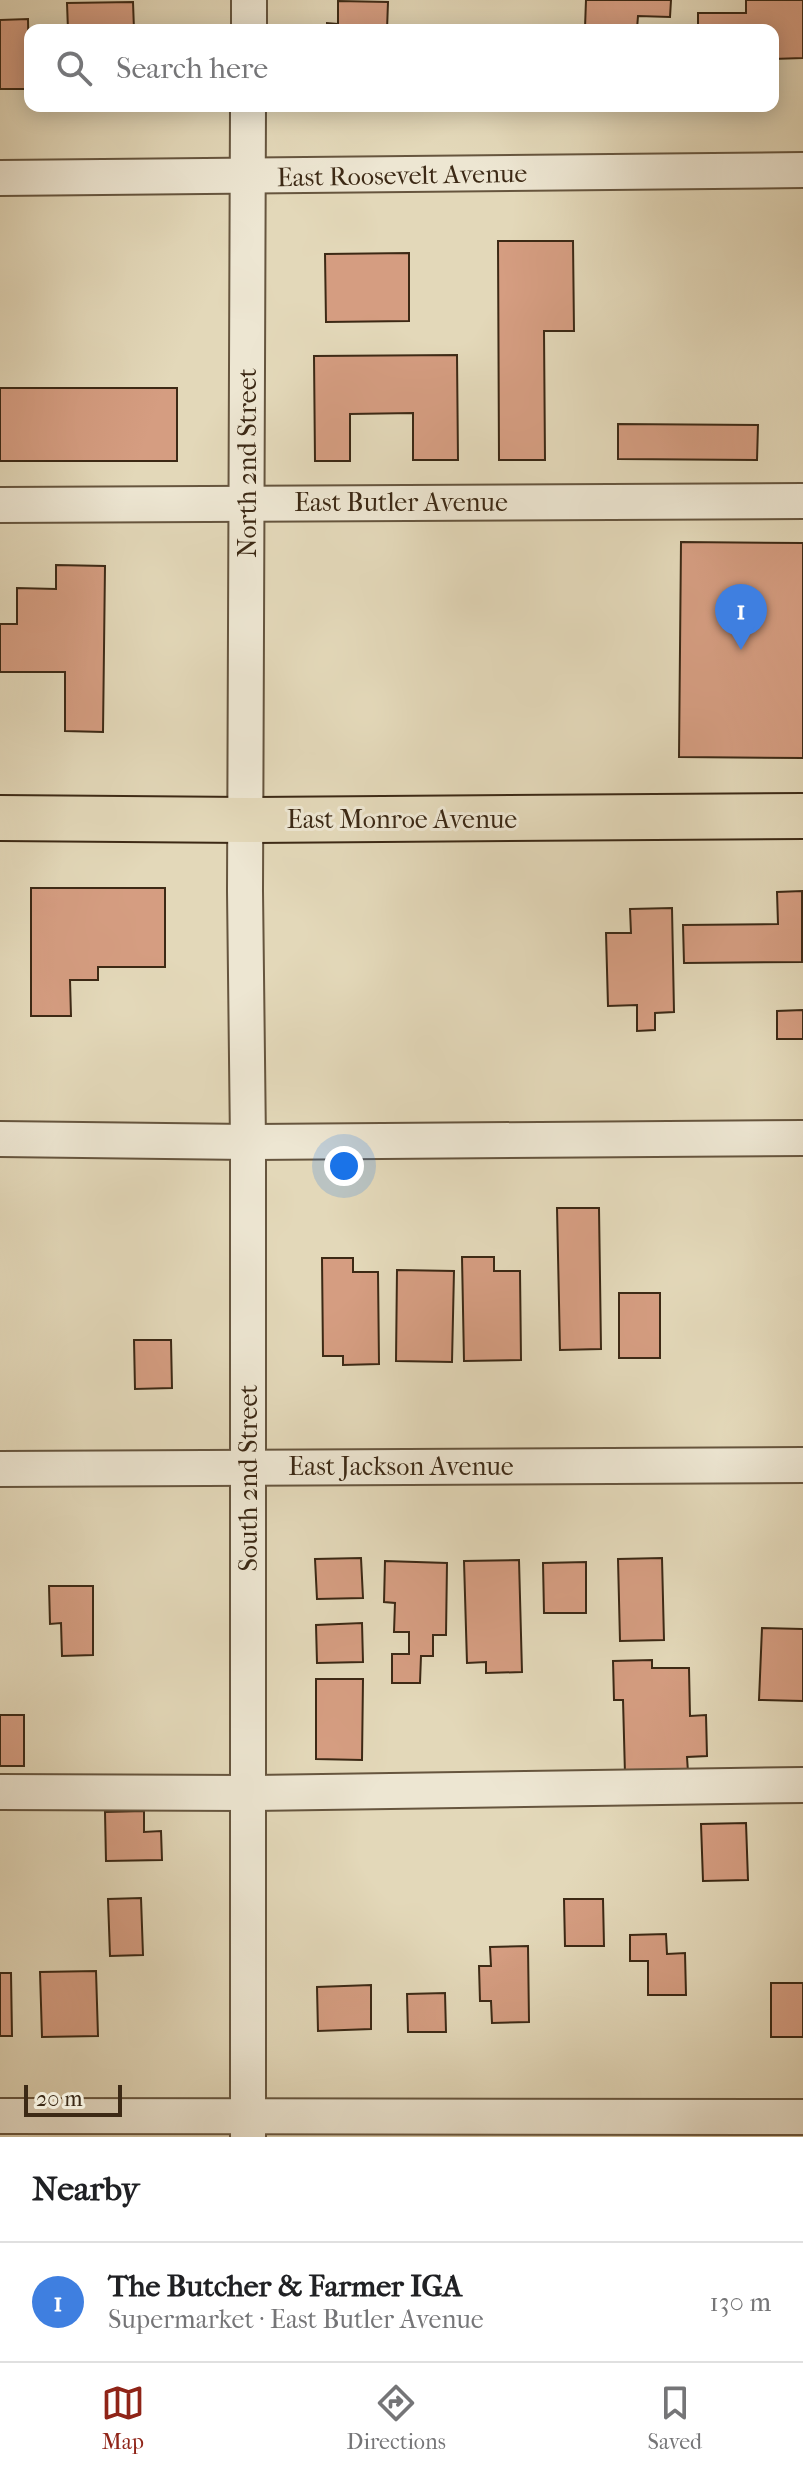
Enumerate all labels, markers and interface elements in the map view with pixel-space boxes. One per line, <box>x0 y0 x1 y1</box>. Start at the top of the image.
search box <box>24 24 779 112</box>
icon: search <box>52 46 96 90</box>
text: Search here <box>116 51 268 86</box>
street label: East Roosevelt Avenue <box>277 158 528 193</box>
street label: North 2nd Street <box>232 367 263 558</box>
street label: East Butler Avenue <box>294 487 508 518</box>
pin: 1 <box>715 584 767 650</box>
street label: East Monroe Avenue <box>287 804 517 835</box>
your location <box>324 1146 364 1186</box>
street label: South 2nd Street <box>233 1384 264 1572</box>
street label: East Jackson Avenue <box>288 1451 514 1482</box>
scale bar <box>24 2081 122 2117</box>
text: 20 m <box>36 2086 82 2112</box>
text: Nearby <box>32 2169 139 2209</box>
text: The Butcher & Farmer IGA <box>108 2269 462 2304</box>
text: 1 <box>53 2287 63 2318</box>
text: 130 m <box>710 2287 771 2318</box>
text: Supermarket · East Butler Avenue <box>108 2304 484 2335</box>
tab: Map <box>101 2381 145 2455</box>
tab: Directions <box>347 2381 446 2455</box>
tab: Saved <box>648 2381 702 2455</box>

